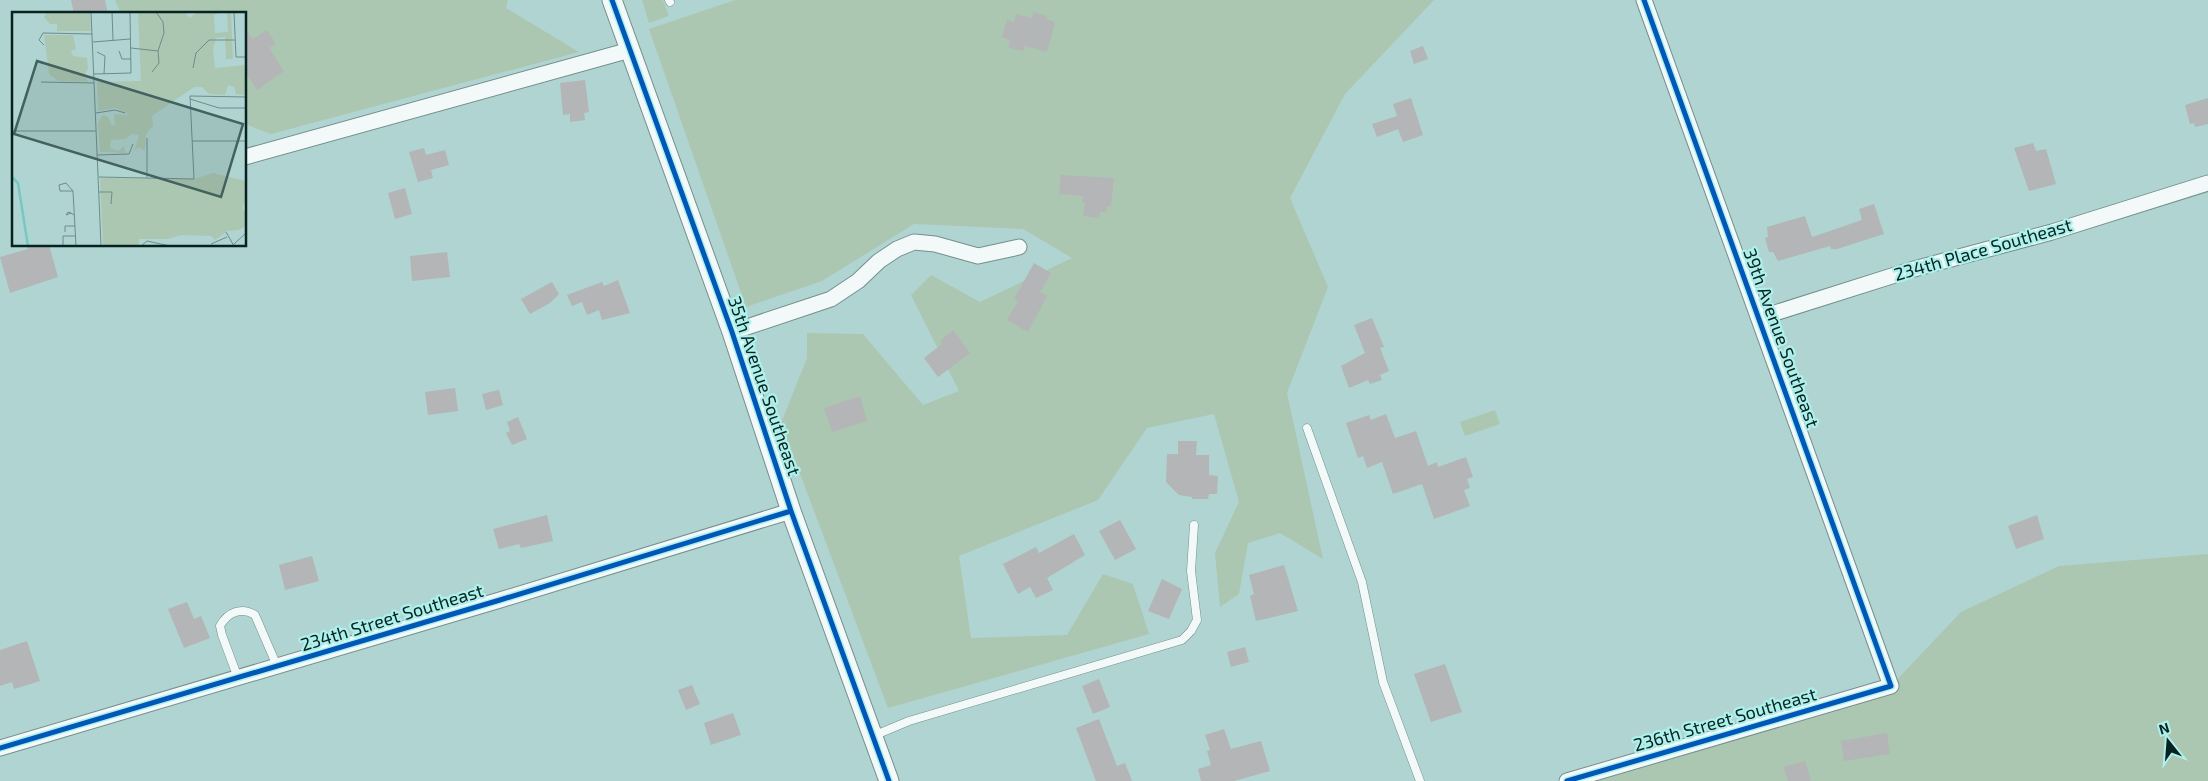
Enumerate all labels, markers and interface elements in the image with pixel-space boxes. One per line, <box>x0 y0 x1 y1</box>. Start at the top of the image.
inset map <box>12 12 246 246</box>
street label: 234th Place Southeast <box>1891 213 2074 285</box>
street label: 39th Avenue Southeast <box>1739 245 1825 430</box>
street label: 35th Avenue Southeast <box>724 293 806 478</box>
street label: 234th Street Southeast <box>298 579 486 655</box>
street label: 236th Street Southeast <box>1631 682 1819 756</box>
north arrow <box>2143 716 2193 766</box>
text: N <box>2157 718 2171 738</box>

